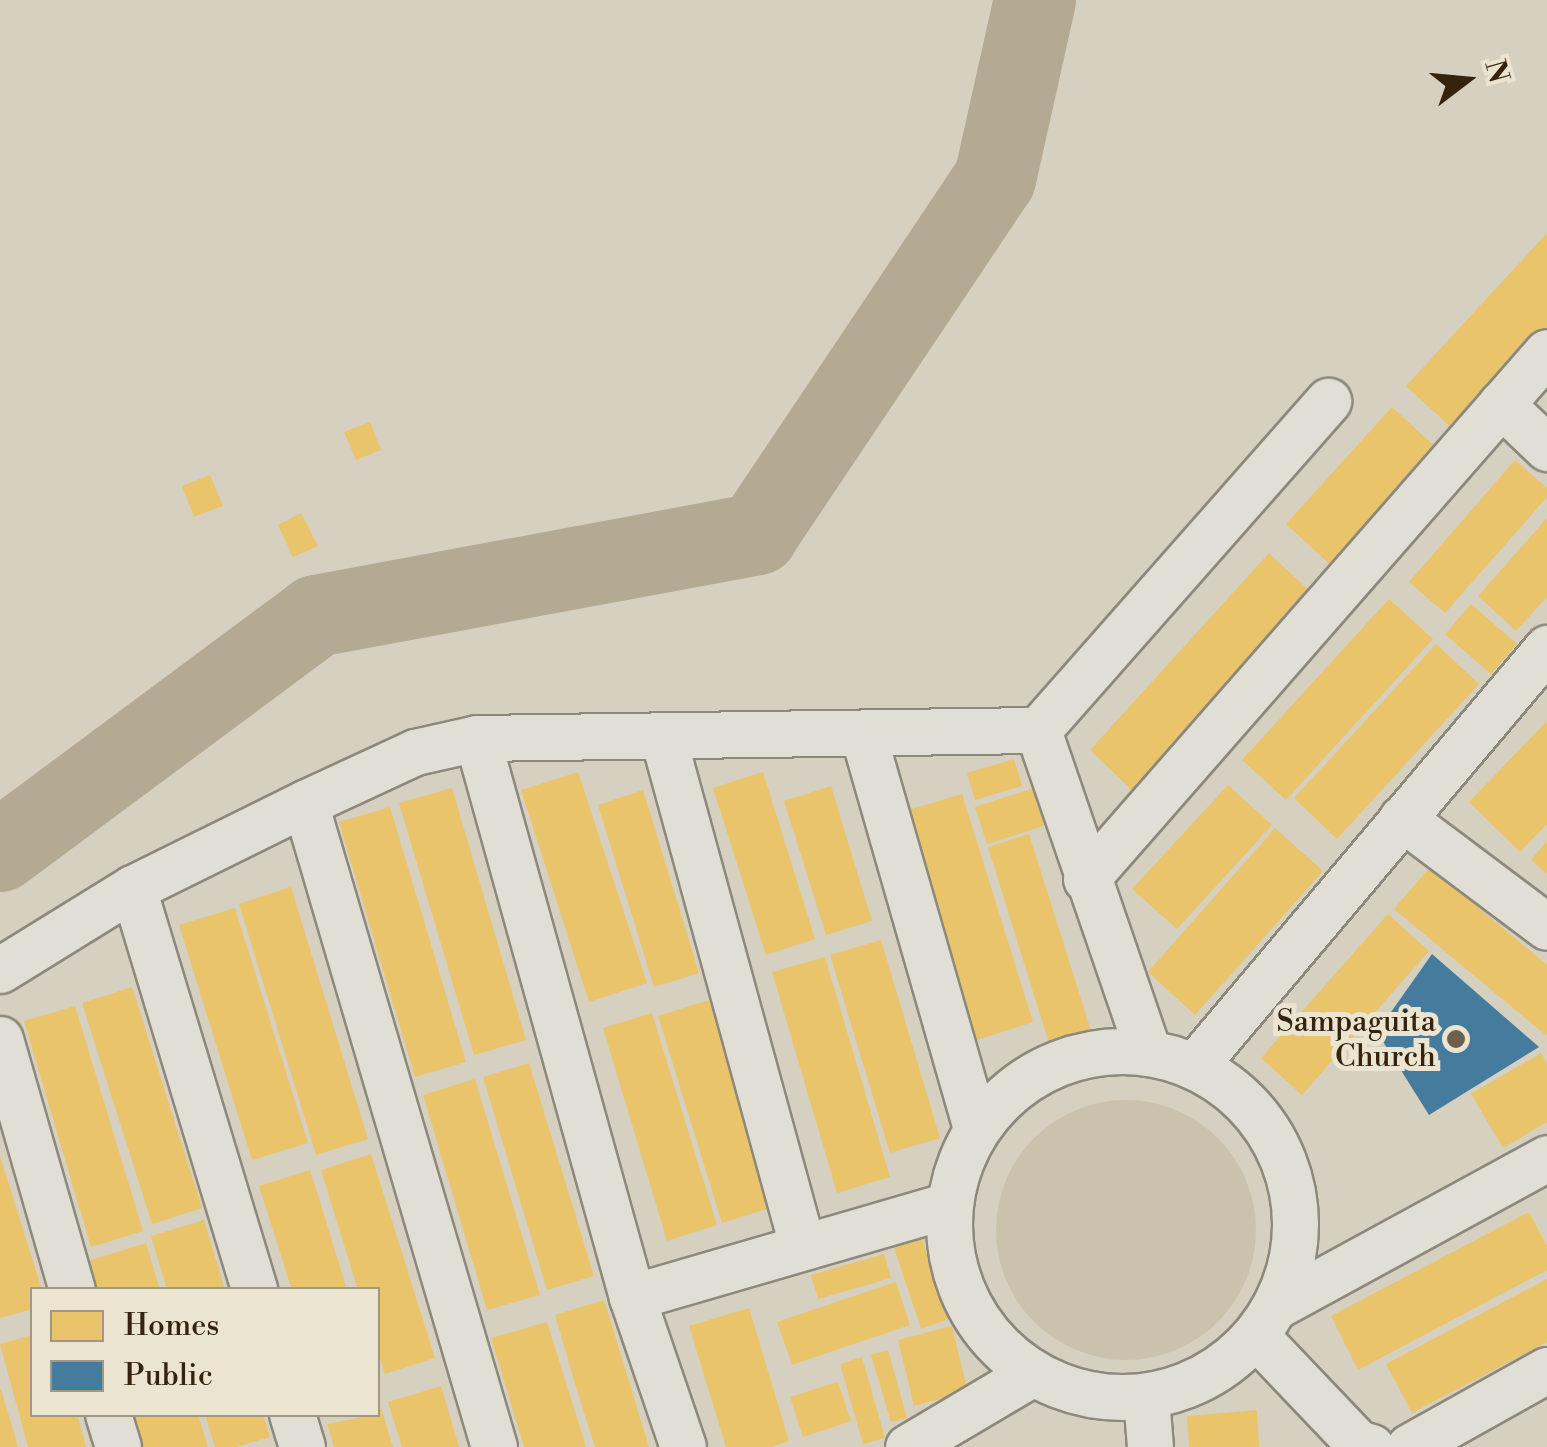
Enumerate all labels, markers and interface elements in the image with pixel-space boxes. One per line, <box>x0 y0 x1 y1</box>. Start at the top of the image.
north arrow <box>1417 30 1517 130</box>
text: N <box>1476 56 1516 87</box>
place label: Sampaguita Church <box>1276 1004 1436 1074</box>
marker: Sampaguita Church <box>1445 1028 1467 1050</box>
legend <box>30 1287 380 1417</box>
text: Homes <box>124 1307 219 1345</box>
text: Public <box>124 1357 213 1395</box>

